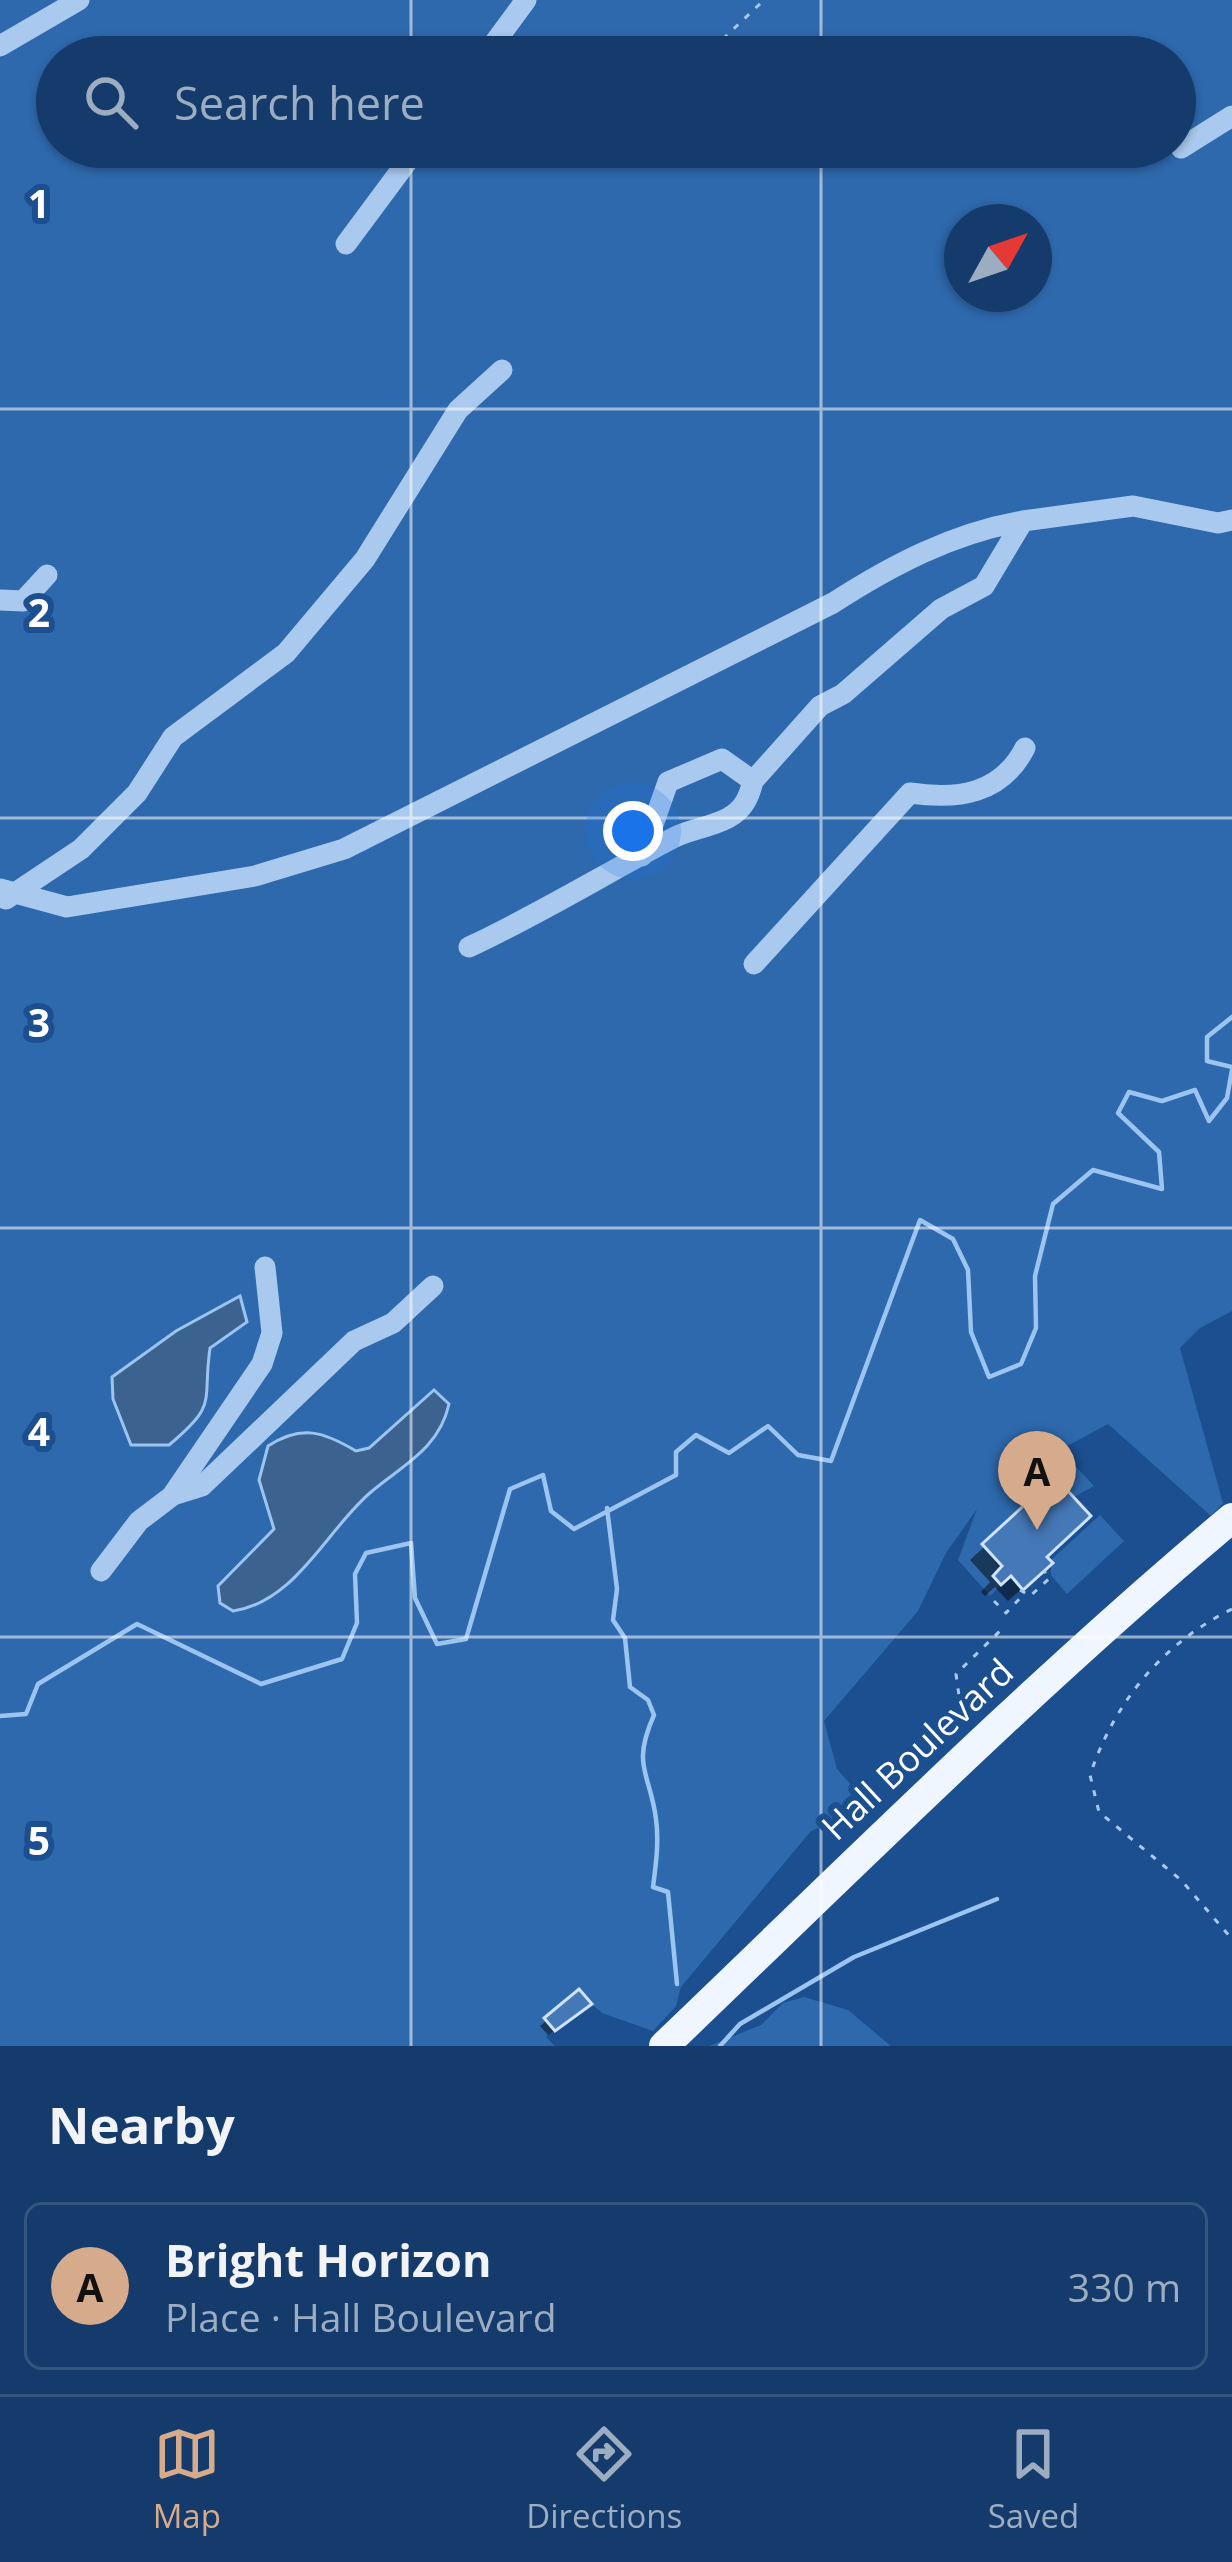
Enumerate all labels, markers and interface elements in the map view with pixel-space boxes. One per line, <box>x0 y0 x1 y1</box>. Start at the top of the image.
search box <box>36 36 1196 168</box>
icon: search <box>78 69 144 135</box>
text: Search here <box>174 72 425 133</box>
text: 1 <box>28 176 50 229</box>
north arrow <box>944 204 1052 312</box>
text: 2 <box>28 585 50 638</box>
your location <box>603 801 663 861</box>
text: 3 <box>28 995 50 1048</box>
text: 4 <box>28 1404 50 1457</box>
pin: A <box>998 1431 1076 1530</box>
street label: Hall Boulevard <box>811 1648 1023 1850</box>
text: 5 <box>28 1813 50 1866</box>
text: Nearby <box>48 2089 235 2159</box>
text: Bright Horizon <box>165 2229 491 2290</box>
text: A <box>77 2260 103 2313</box>
text: 330 m <box>1068 2260 1181 2313</box>
text: Place · Hall Boulevard <box>165 2290 557 2343</box>
tab: Map <box>153 2421 221 2538</box>
tab: Directions <box>526 2421 682 2538</box>
tab: Saved <box>988 2421 1079 2538</box>

